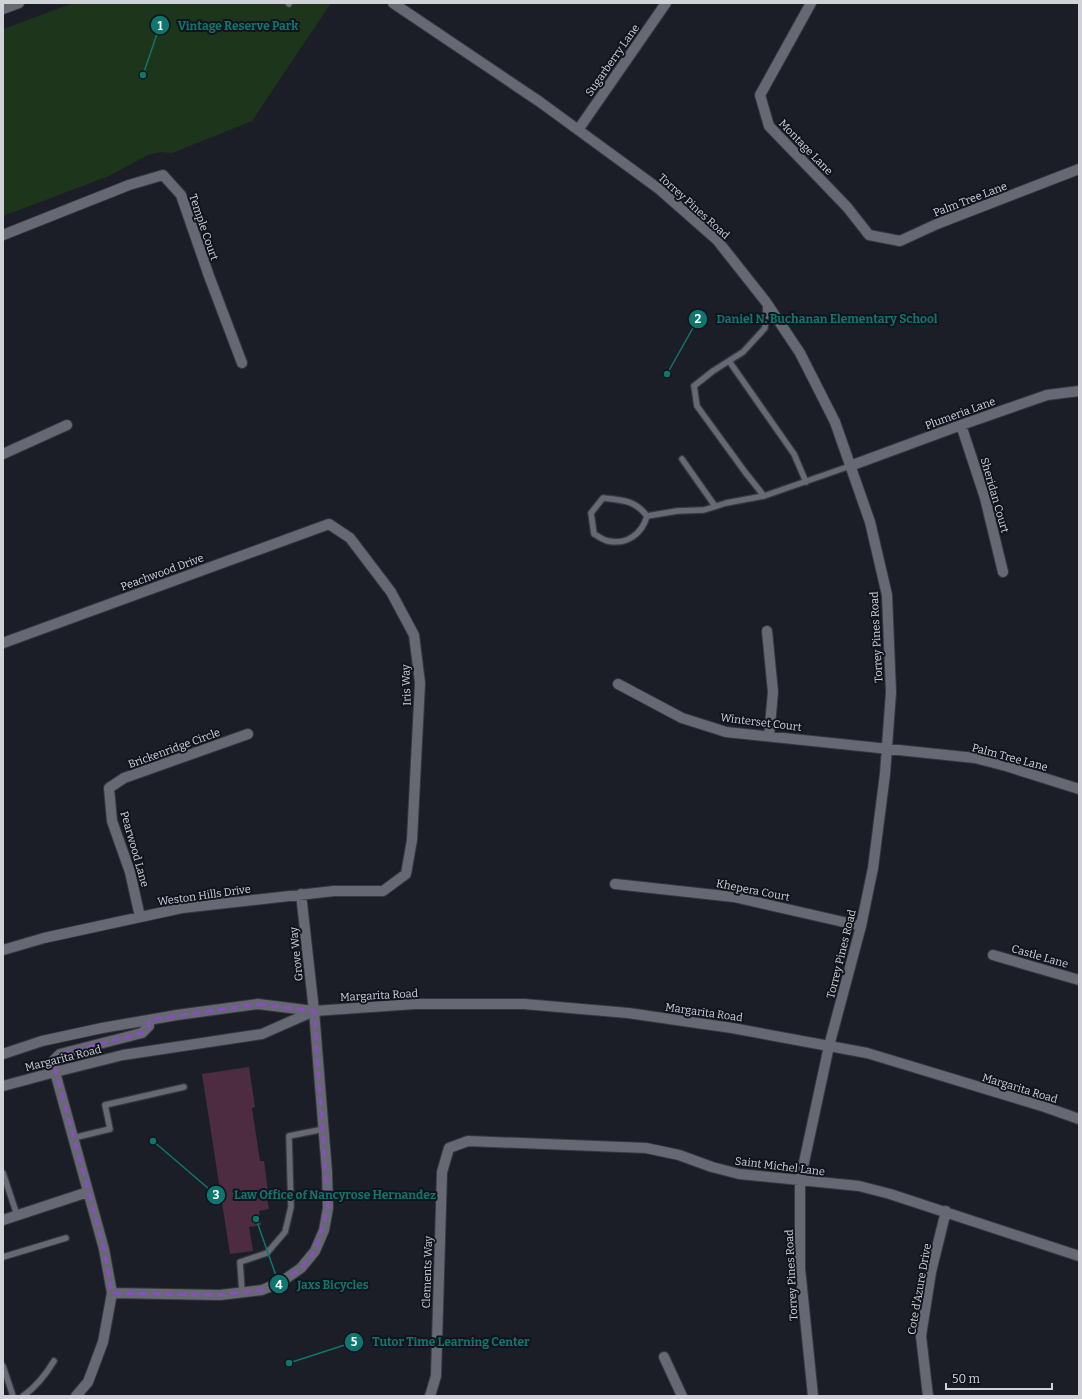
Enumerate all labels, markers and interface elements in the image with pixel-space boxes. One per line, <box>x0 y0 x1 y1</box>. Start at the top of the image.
callout: Vintage Reserve Park <box>150 13 306 37</box>
text: 1 <box>157 19 163 33</box>
text: Vintage Reserve Park <box>178 19 299 33</box>
street label: Sugarberry Lane <box>583 22 642 99</box>
street label: Montage Lane <box>776 117 835 178</box>
street label: Torrey Pines Road <box>655 171 732 242</box>
street label: Palm Tree Lane <box>931 179 1009 220</box>
street label: Temple Court <box>186 192 221 262</box>
callout: Daniel N. Buchanan Elementary School <box>688 307 945 331</box>
text: 2 <box>695 312 702 326</box>
text: Daniel N. Buchanan Elementary School <box>716 312 938 326</box>
street label: Plumeria Lane <box>923 395 997 432</box>
street label: Sheridan Court <box>978 456 1011 534</box>
street label: Peachwood Drive <box>119 551 206 594</box>
street label: Torrey Pines Road <box>868 591 885 683</box>
street label: Iris Way <box>399 664 414 706</box>
street label: Winterset Court <box>720 711 802 734</box>
street label: Brickenridge Circle <box>126 726 222 771</box>
street label: Palm Tree Lane <box>970 741 1049 774</box>
street label: Pearwood Lane <box>117 810 152 889</box>
street label: Khepera Court <box>715 877 791 904</box>
street label: Weston Hills Drive <box>157 883 252 908</box>
street label: Torrey Pines Road <box>824 908 859 1000</box>
street label: Grove Way <box>287 926 306 982</box>
street label: Castle Lane <box>1010 942 1070 971</box>
street label: Margarita Road <box>340 987 419 1004</box>
street label: Margarita Road <box>664 1001 744 1024</box>
street label: Margarita Road <box>24 1043 103 1074</box>
street label: Margarita Road <box>981 1071 1060 1106</box>
street label: Saint Michel Lane <box>734 1155 826 1178</box>
callout: Law Office of Nancyrose Hernandez <box>206 1183 444 1207</box>
text: 3 <box>213 1188 220 1202</box>
text: Law Office of Nancyrose Hernandez <box>234 1188 436 1202</box>
street label: Torrey Pines Road <box>783 1229 800 1321</box>
street label: Clements Way <box>420 1235 435 1309</box>
street label: Cote d'Azure Drive <box>905 1242 934 1336</box>
callout: Jaxs Bicycles <box>269 1272 377 1296</box>
text: 4 <box>275 1278 283 1292</box>
text: Jaxs Bicycles <box>296 1278 369 1292</box>
callout: Tutor Time Learning Center <box>344 1330 538 1354</box>
text: 5 <box>351 1335 358 1349</box>
text: Tutor Time Learning Center <box>372 1335 530 1349</box>
scale bar <box>946 1365 1052 1391</box>
text: 50 m <box>952 1372 981 1386</box>

